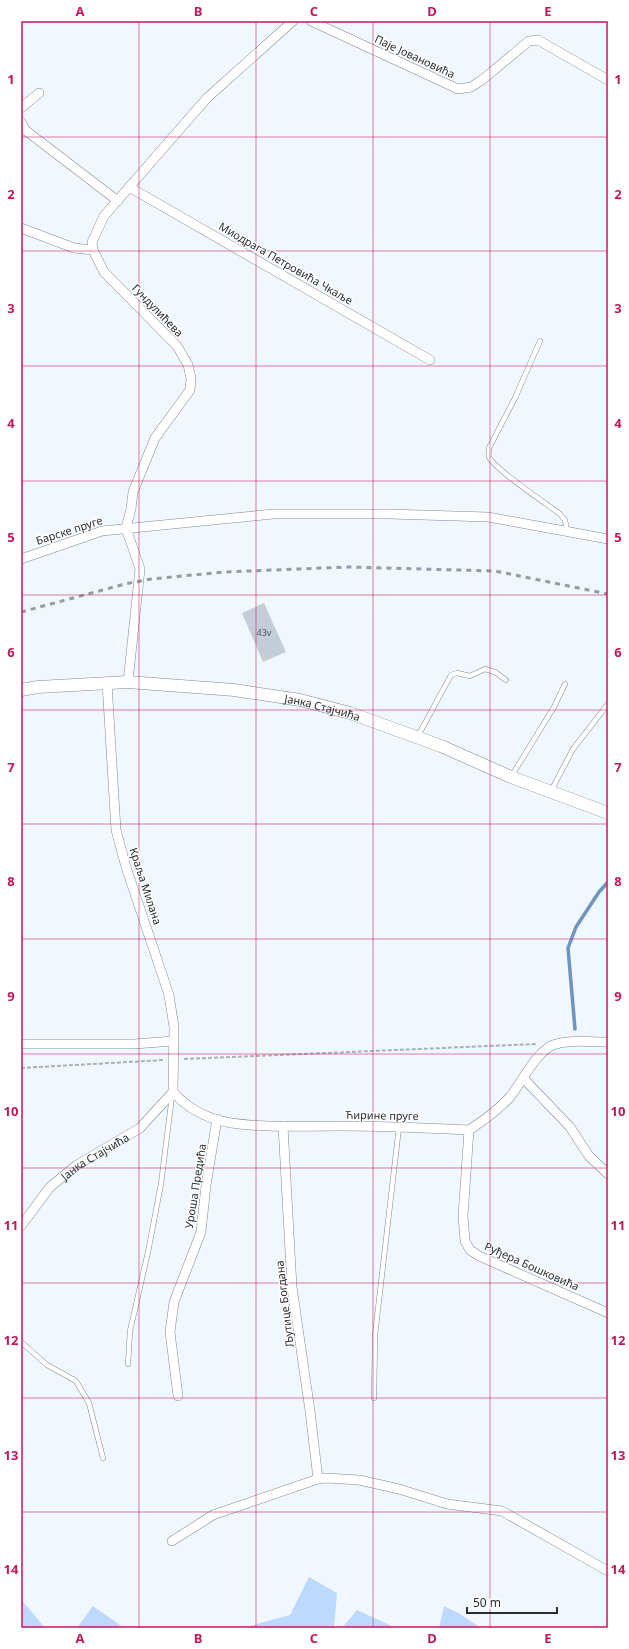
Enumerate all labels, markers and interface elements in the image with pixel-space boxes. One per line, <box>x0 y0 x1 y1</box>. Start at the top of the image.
text: A <box>76 2 85 20</box>
text: B <box>194 2 202 20</box>
text: C <box>310 2 318 20</box>
text: D <box>427 2 437 20</box>
text: E <box>544 2 552 20</box>
street label: Паје Јовановића <box>372 31 458 81</box>
text: 1 <box>7 70 15 88</box>
text: 1 <box>614 70 622 88</box>
text: 2 <box>7 185 15 203</box>
text: 2 <box>614 185 622 203</box>
street label: Миодрага Петровића Чкаље <box>216 218 356 308</box>
street label: Гундулићева <box>129 280 187 340</box>
text: 3 <box>7 299 15 317</box>
text: 3 <box>614 299 622 317</box>
text: 4 <box>7 414 15 432</box>
text: 4 <box>614 414 622 432</box>
street label: Барске пруге <box>34 512 104 548</box>
text: 5 <box>7 528 15 546</box>
text: 5 <box>614 528 622 546</box>
house number: 43v <box>257 626 272 639</box>
text: 6 <box>7 643 15 661</box>
text: 6 <box>614 643 622 661</box>
street label: Јанка Стајчића <box>283 690 363 724</box>
text: 7 <box>7 758 15 776</box>
text: 7 <box>614 758 622 776</box>
street label: Краља Милана <box>126 845 166 927</box>
text: 8 <box>7 872 15 890</box>
text: 8 <box>614 872 622 890</box>
text: 9 <box>7 987 15 1005</box>
text: 9 <box>614 987 622 1005</box>
text: 10 <box>4 1102 18 1120</box>
text: 10 <box>611 1102 625 1120</box>
street label: Ћирине пруге <box>345 1107 419 1123</box>
street label: Јанка Стајчића <box>56 1129 131 1184</box>
street label: Уроша Предића <box>181 1142 209 1230</box>
text: 11 <box>4 1216 18 1234</box>
text: 11 <box>611 1216 625 1234</box>
street label: Руђера Бошковића <box>482 1238 582 1294</box>
street label: Љутице Богдана <box>271 1260 297 1348</box>
text: 12 <box>4 1331 18 1349</box>
text: 12 <box>611 1331 625 1349</box>
text: 13 <box>4 1446 18 1464</box>
text: 13 <box>611 1446 625 1464</box>
text: 14 <box>4 1560 19 1578</box>
text: 14 <box>611 1560 626 1578</box>
scale bar <box>467 1589 557 1615</box>
text: 50 m <box>473 1594 501 1611</box>
text: A <box>76 1629 85 1647</box>
text: B <box>194 1629 202 1647</box>
text: C <box>310 1629 318 1647</box>
text: D <box>427 1629 437 1647</box>
text: E <box>544 1629 552 1647</box>

